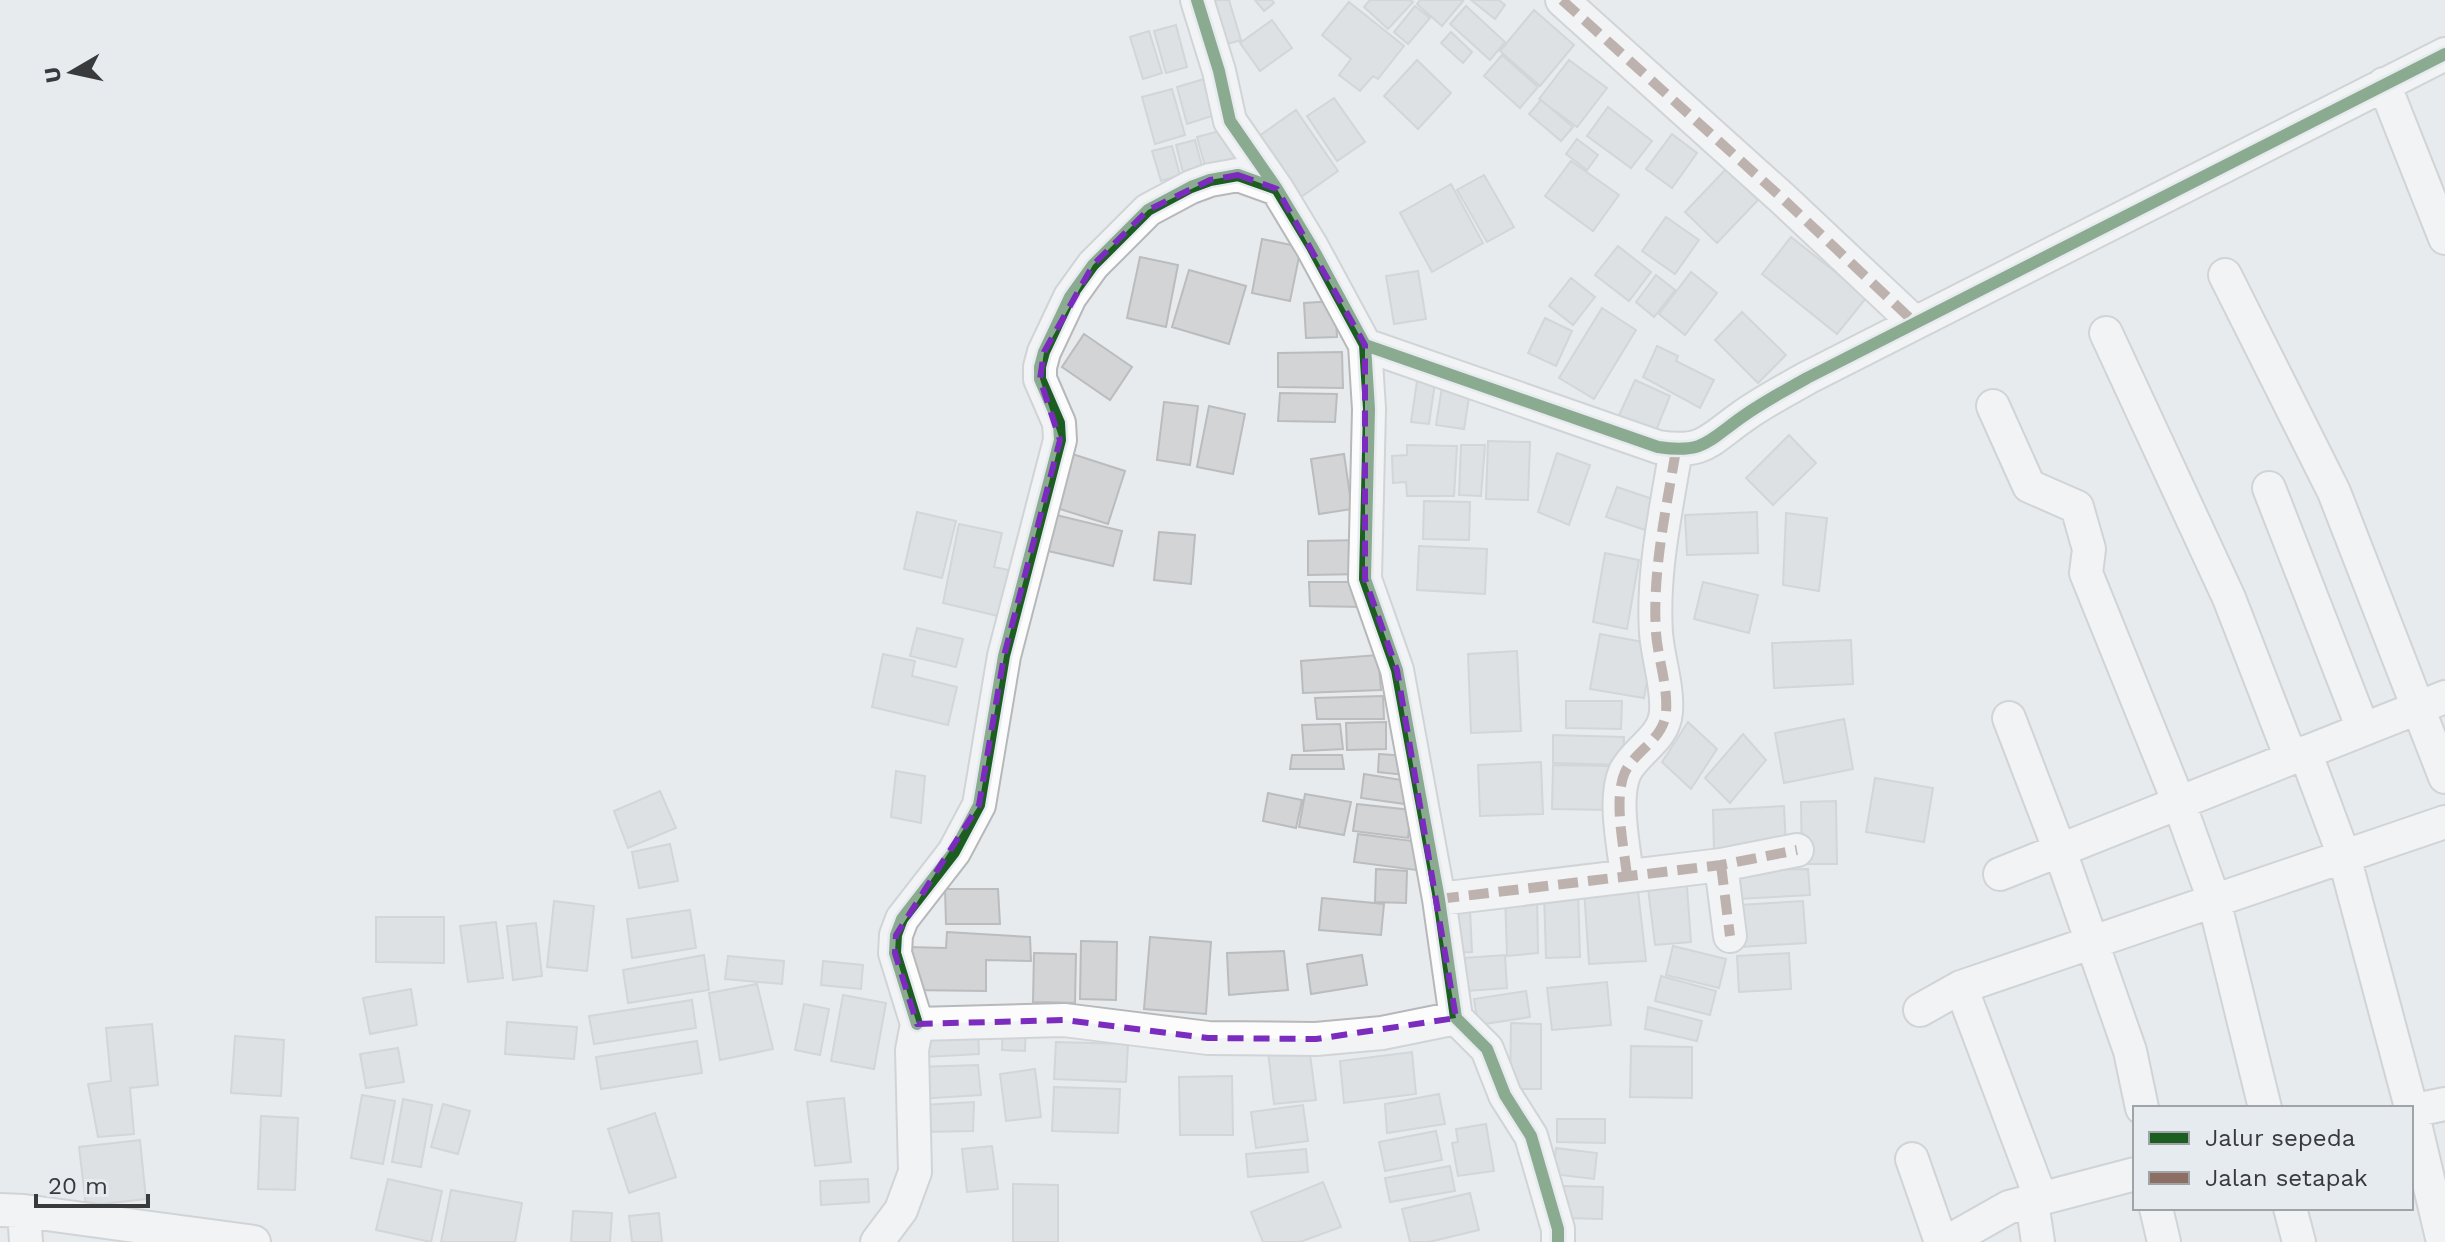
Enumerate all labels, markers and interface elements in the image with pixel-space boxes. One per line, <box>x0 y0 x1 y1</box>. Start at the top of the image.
north arrow <box>32 32 112 112</box>
text: U <box>39 65 66 85</box>
legend <box>2133 1106 2413 1210</box>
text: Jalur sepeda <box>2205 1124 2355 1152</box>
scale bar <box>36 1158 148 1208</box>
text: Jalan setapak <box>2205 1164 2368 1192</box>
text: 20 m <box>48 1172 108 1200</box>

